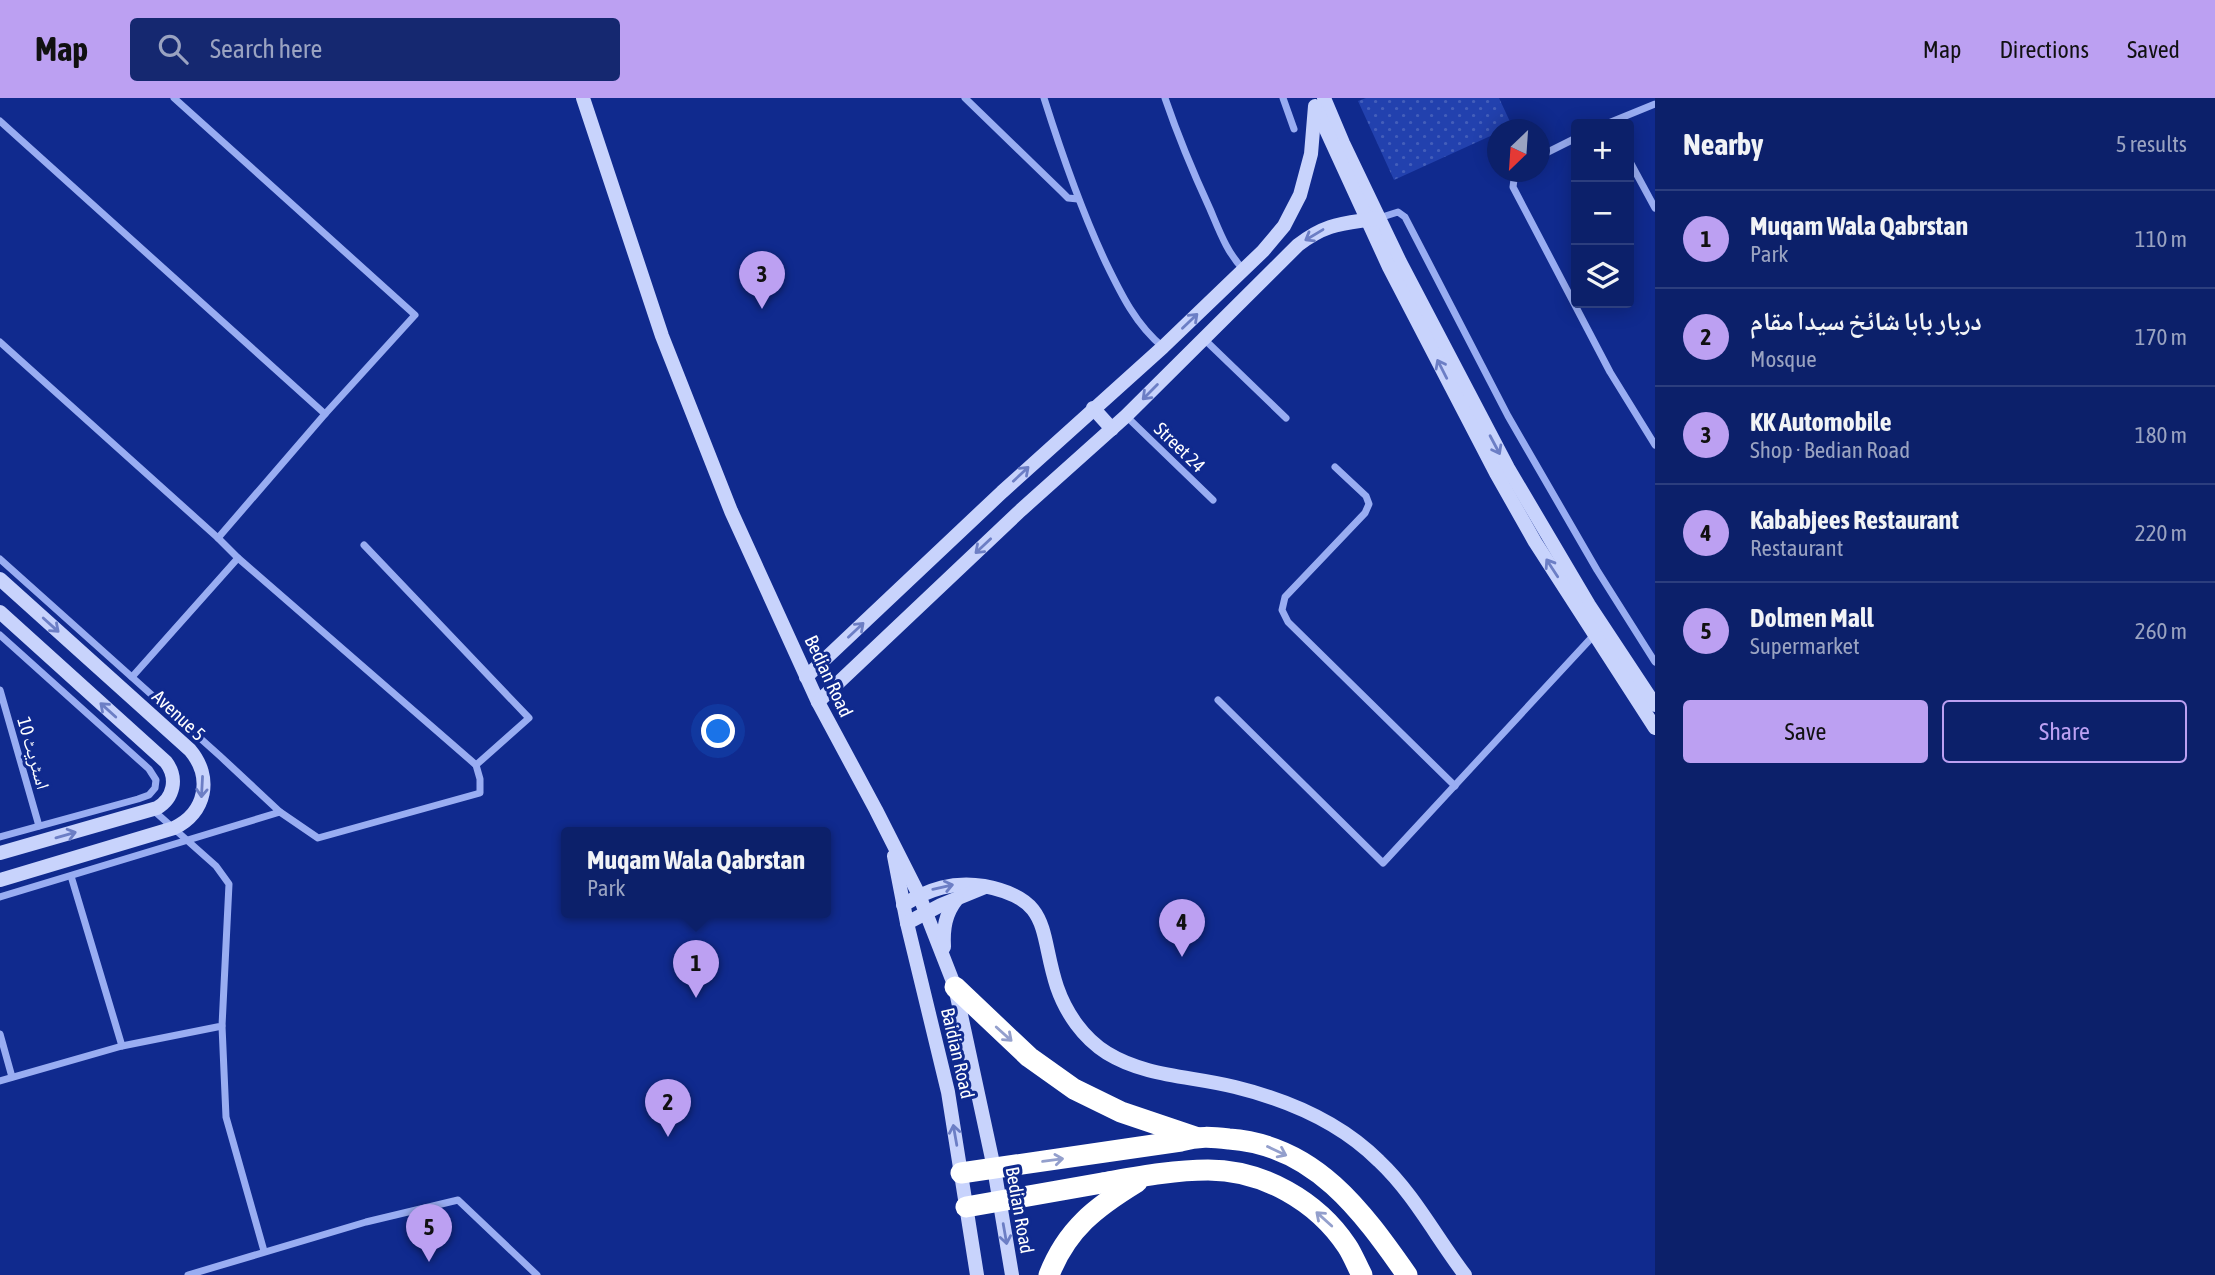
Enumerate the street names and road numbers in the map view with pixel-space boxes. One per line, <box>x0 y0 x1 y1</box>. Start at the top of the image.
street label: Street 24 <box>1150 417 1210 477</box>
street label: Bedian Road <box>800 632 858 720</box>
street label: Avenue 5 <box>148 685 210 745</box>
street label: اسٹریٹ 10 <box>12 714 55 792</box>
street label: Baidian Road <box>937 1005 979 1101</box>
street label: Bedian Road <box>1002 1165 1038 1255</box>

